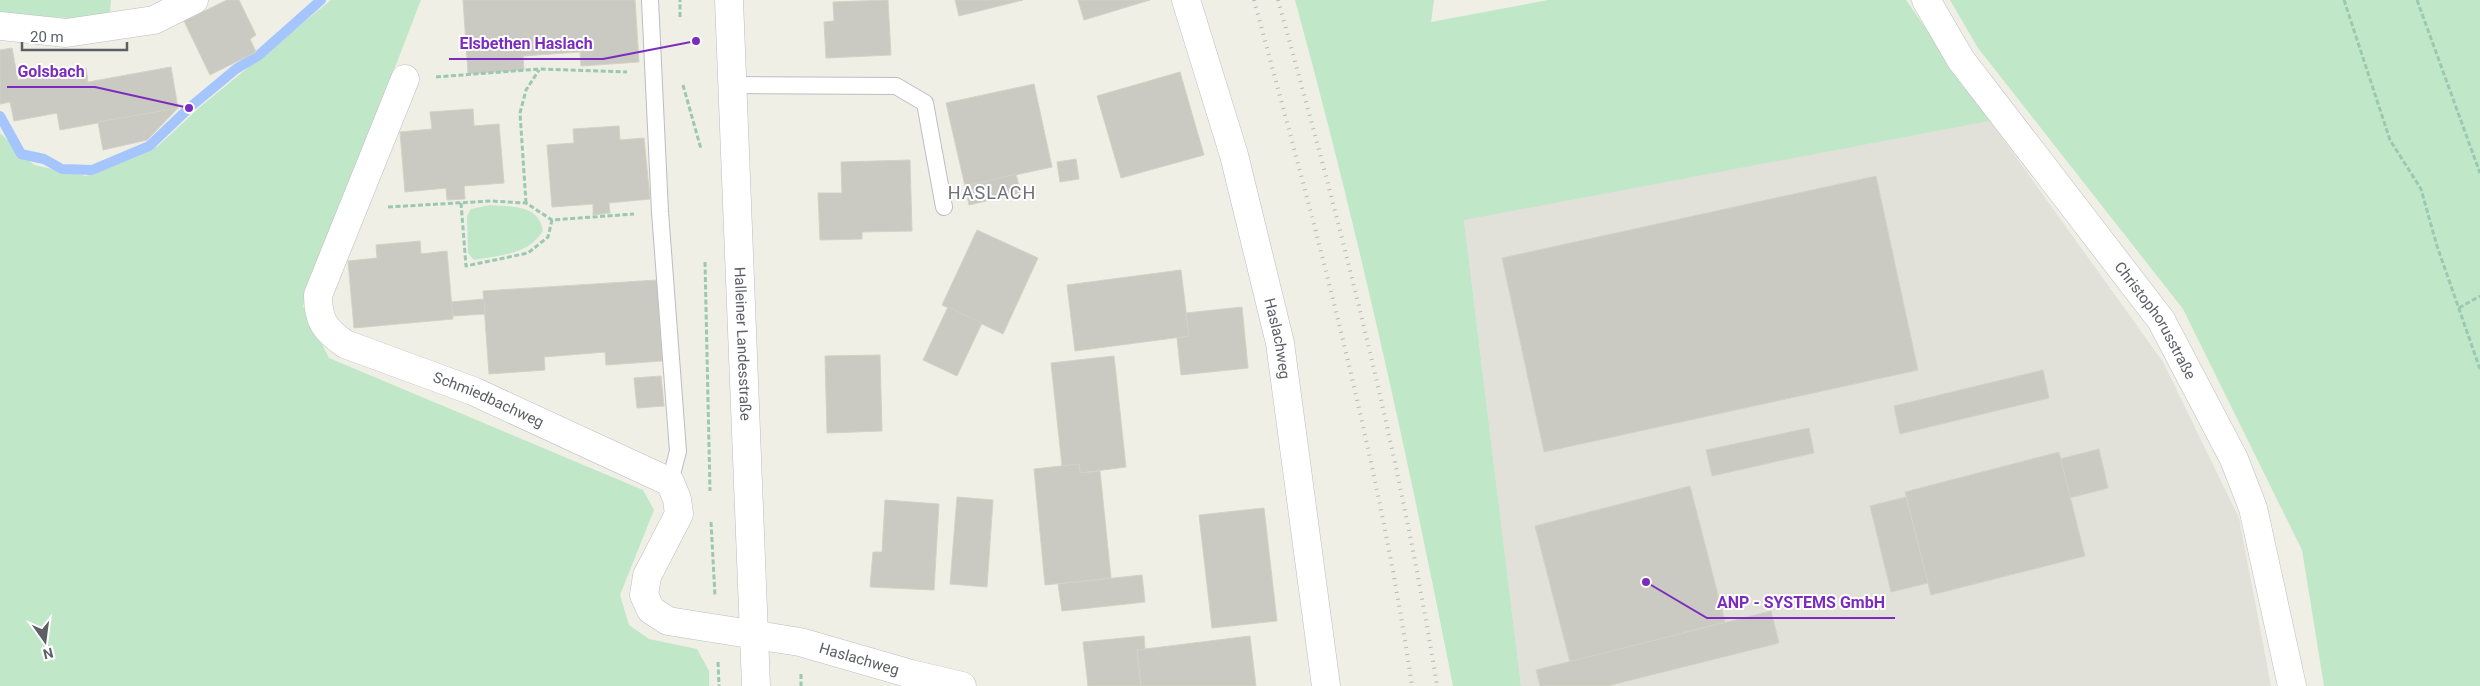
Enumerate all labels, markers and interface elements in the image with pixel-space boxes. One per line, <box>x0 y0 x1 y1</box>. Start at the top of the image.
scale bar <box>22 20 128 52</box>
text: 20 m <box>30 28 64 46</box>
callout: Elsbethen Haslach <box>449 28 603 59</box>
text: Elsbethen Haslach <box>459 34 593 53</box>
callout: Golsbach <box>7 56 95 87</box>
text: Golsbach <box>17 62 85 81</box>
district label: HASLACH <box>948 182 1036 203</box>
street label: Christophorusstraße <box>2111 258 2200 383</box>
street label: Halleiner Landesstraße <box>731 266 755 421</box>
street label: Haslachweg <box>1260 296 1294 380</box>
street label: Schmiedbachweg <box>431 368 547 431</box>
callout: ANP - SYSTEMS GmbH <box>1707 587 1895 618</box>
text: ANP - SYSTEMS GmbH <box>1717 593 1885 612</box>
north arrow <box>20 616 70 666</box>
street label: Haslachweg <box>817 639 901 679</box>
text: N <box>41 645 55 663</box>

